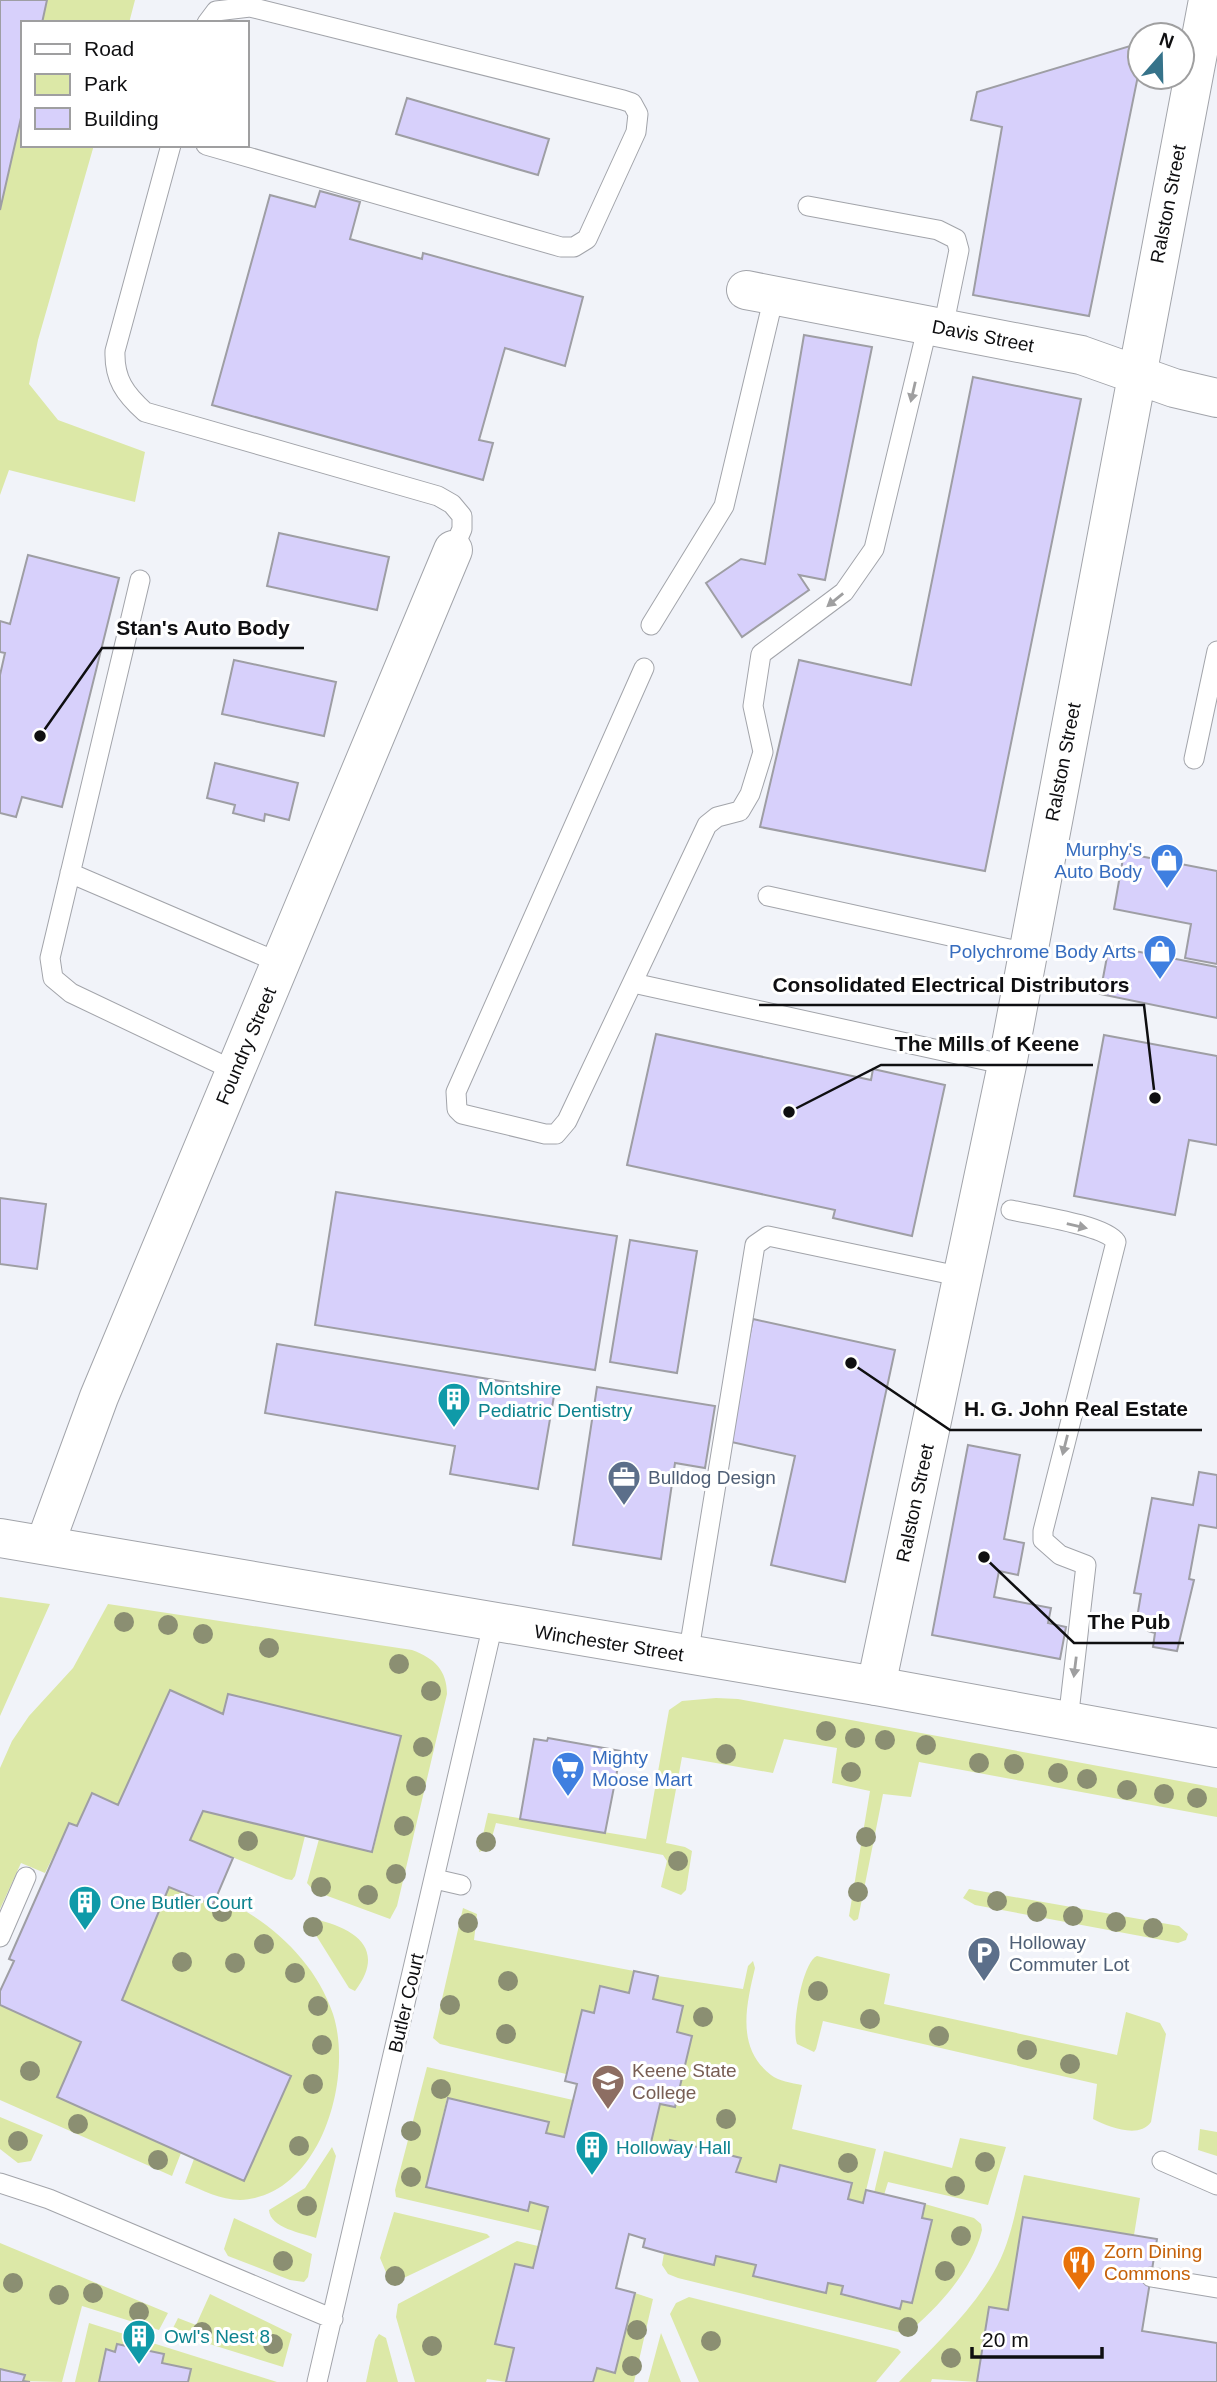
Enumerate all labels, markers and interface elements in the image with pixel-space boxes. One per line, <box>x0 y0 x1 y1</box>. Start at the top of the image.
legend <box>21 21 248 147</box>
north arrow <box>1126 21 1196 91</box>
text: N <box>1157 28 1177 53</box>
text: Road <box>84 37 134 60</box>
text: Park <box>84 72 128 95</box>
text: Building <box>84 107 159 130</box>
street label: Ralston Street <box>1146 142 1190 265</box>
street label: Davis Street <box>930 316 1036 356</box>
one-way arrow <box>907 381 918 403</box>
one-way arrow <box>826 592 843 607</box>
callout: Stan's Auto Body <box>102 606 304 648</box>
text: Stan's Auto Body <box>116 616 290 639</box>
street label: Ralston Street <box>1041 700 1085 823</box>
place label: Murphy's Auto Body <box>1054 839 1142 882</box>
shop icon: Murphy's Auto Body <box>1148 841 1186 890</box>
shop icon: Polychrome Body Arts <box>1141 932 1179 981</box>
place label: Polychrome Body Arts <box>949 941 1136 962</box>
callout: Consolidated Electrical Distributors <box>759 963 1144 1005</box>
text: Consolidated Electrical Distributors <box>772 973 1130 996</box>
street label: Foundry Street <box>212 983 280 1108</box>
callout: The Mills of Keene <box>881 1023 1093 1065</box>
text: The Mills of Keene <box>895 1032 1079 1055</box>
one-way arrow <box>1066 1220 1088 1231</box>
place label: Montshire Pediatric Dentistry <box>478 1378 633 1421</box>
building icon: Montshire Pediatric Dentistry <box>435 1380 473 1429</box>
callout: H. G. John Real Estate <box>950 1388 1202 1430</box>
text: H. G. John Real Estate <box>964 1397 1188 1420</box>
one-way arrow <box>1059 1434 1070 1456</box>
street label: Ralston Street <box>892 1441 938 1564</box>
office icon: Bulldog Design <box>605 1458 643 1507</box>
place label: Bulldog Design <box>648 1467 776 1488</box>
callout: The Pub <box>1074 1601 1184 1643</box>
text: The Pub <box>1088 1610 1170 1633</box>
street label: Winchester Street <box>533 1621 686 1665</box>
one-way arrow <box>1069 1656 1080 1678</box>
place label: Mighty Moose Mart <box>592 1747 693 1790</box>
supermarket icon: Mighty Moose Mart <box>549 1749 587 1798</box>
building icon: One Butler Court <box>66 1883 104 1932</box>
place label: One Butler Court <box>110 1892 253 1913</box>
place label: Holloway Commuter Lot <box>1009 1932 1130 1975</box>
parking icon: Holloway Commuter Lot <box>965 1934 1003 1983</box>
street label: Butler Court <box>384 1951 428 2055</box>
place label: Keene State College <box>632 2060 737 2103</box>
school or university icon: Keene State College <box>589 2062 627 2111</box>
building icon: Holloway Hall <box>573 2128 611 2177</box>
place label: Holloway Hall <box>616 2137 731 2158</box>
place label: Zorn Dining Commons <box>1104 2241 1202 2284</box>
restaurant icon: Zorn Dining Commons <box>1060 2243 1098 2292</box>
scale bar <box>972 2316 1102 2360</box>
building icon: Owl's Nest 8 <box>120 2317 158 2366</box>
place label: Owl's Nest 8 <box>164 2326 270 2347</box>
text: 20 m <box>982 2328 1029 2351</box>

